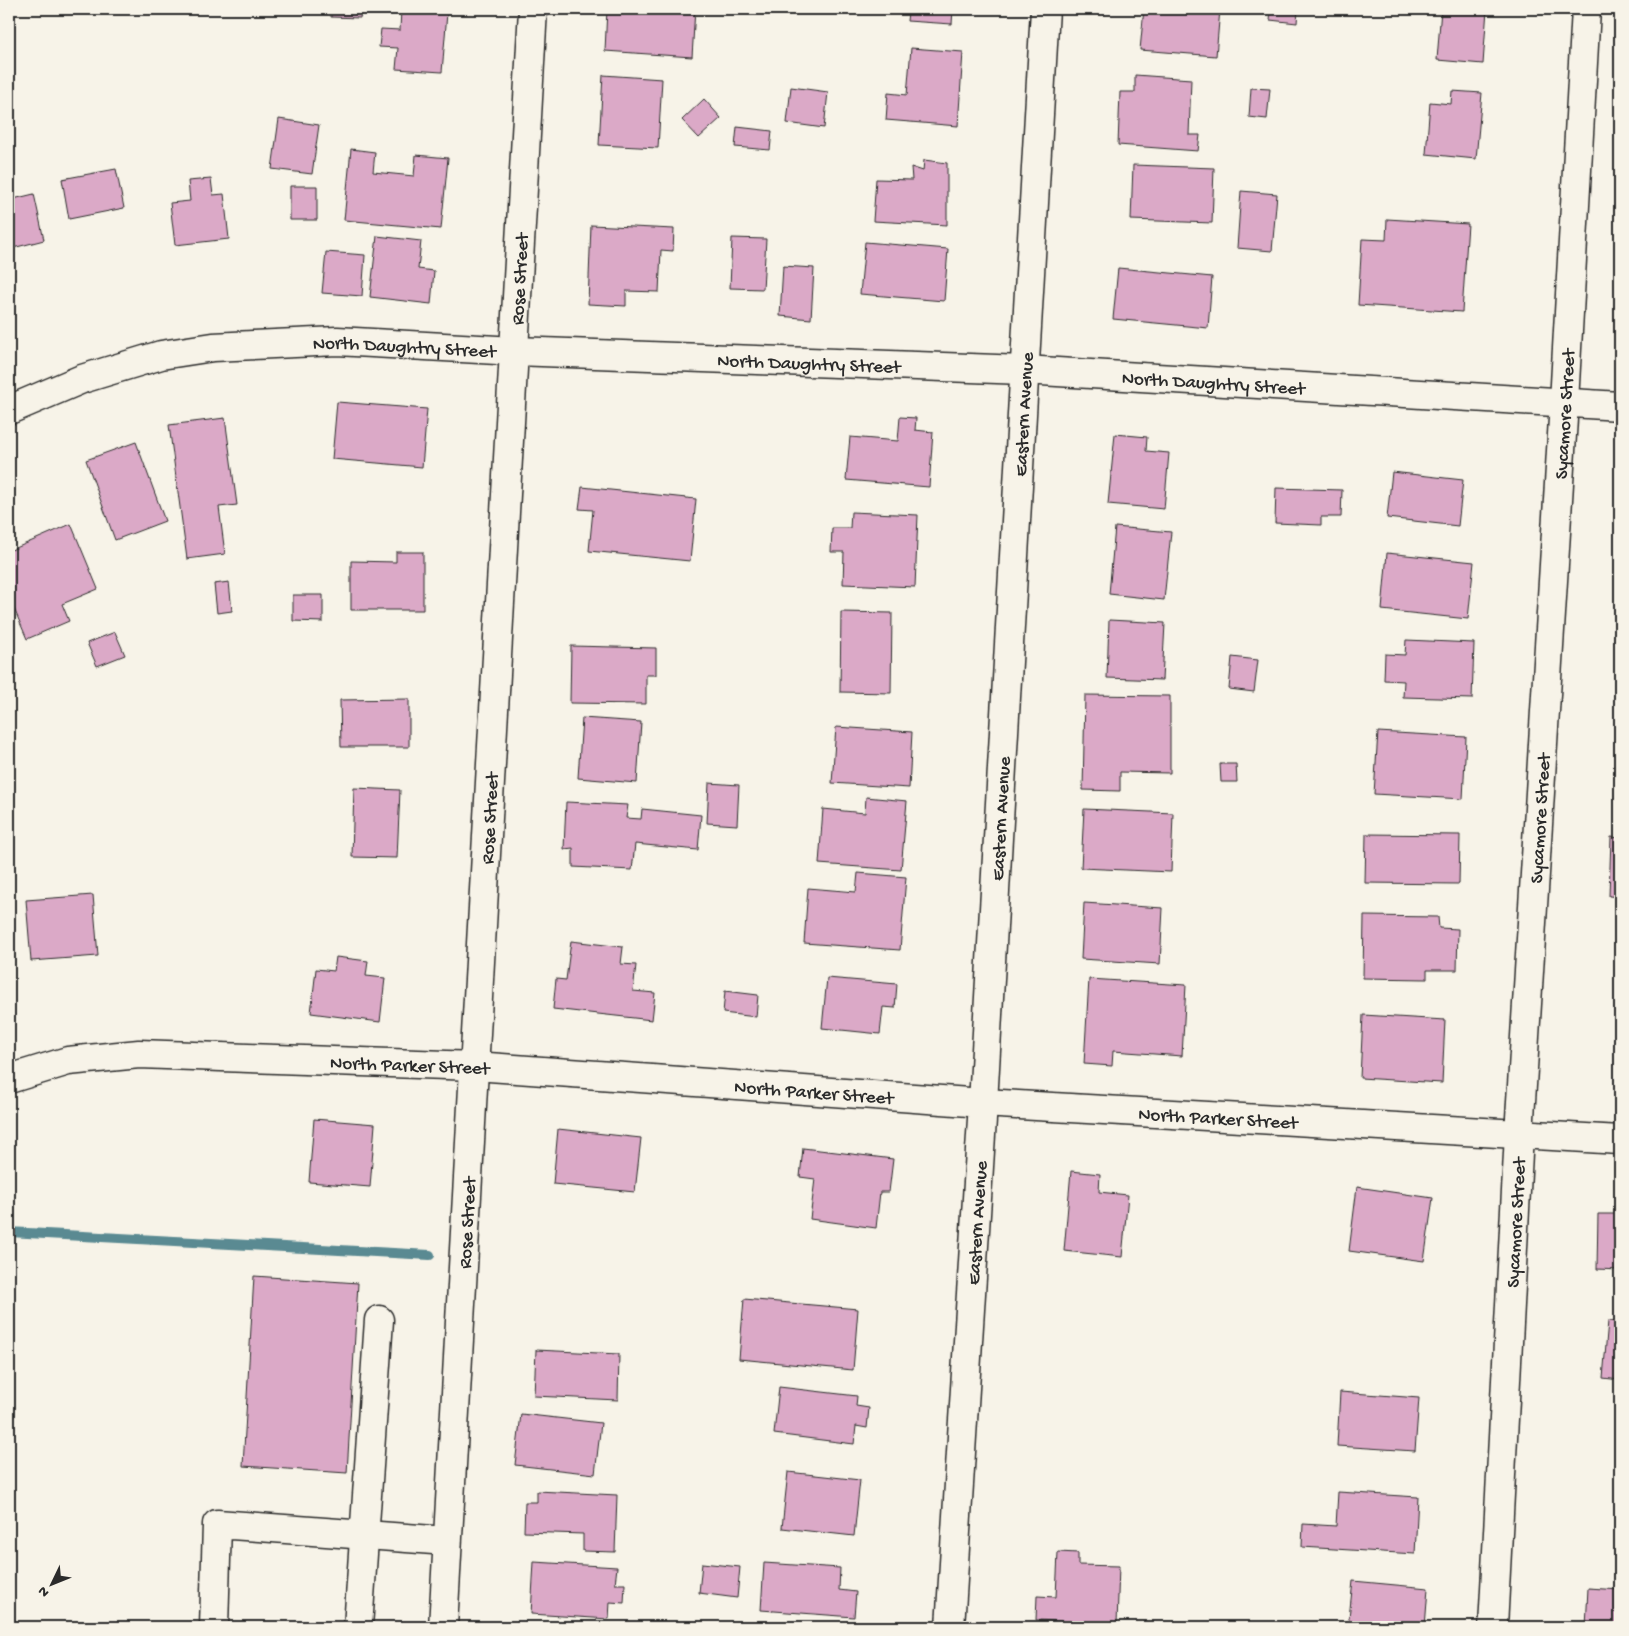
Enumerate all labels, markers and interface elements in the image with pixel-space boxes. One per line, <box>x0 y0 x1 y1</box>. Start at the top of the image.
street label: Rose Street <box>507 231 536 326</box>
street label: North Daughtry Street <box>312 333 499 365</box>
street label: Sycamore Street <box>1551 346 1582 480</box>
street label: North Daughtry Street <box>717 351 903 380</box>
street label: Eastern Avenue <box>1011 351 1041 477</box>
street label: North Daughtry Street <box>1121 368 1308 402</box>
street label: Sycamore Street <box>1526 751 1558 884</box>
street label: Eastern Avenue <box>988 756 1018 881</box>
street label: Rose Street <box>477 770 506 865</box>
street label: North Parker Street <box>330 1053 492 1082</box>
street label: North Parker Street <box>733 1077 896 1112</box>
street label: North Parker Street <box>1138 1104 1300 1136</box>
street label: Sycamore Street <box>1503 1155 1533 1288</box>
street label: Eastern Avenue <box>964 1160 994 1286</box>
street label: Rose Street <box>455 1174 483 1269</box>
north arrow <box>28 1558 78 1608</box>
text: N <box>35 1582 54 1600</box>

